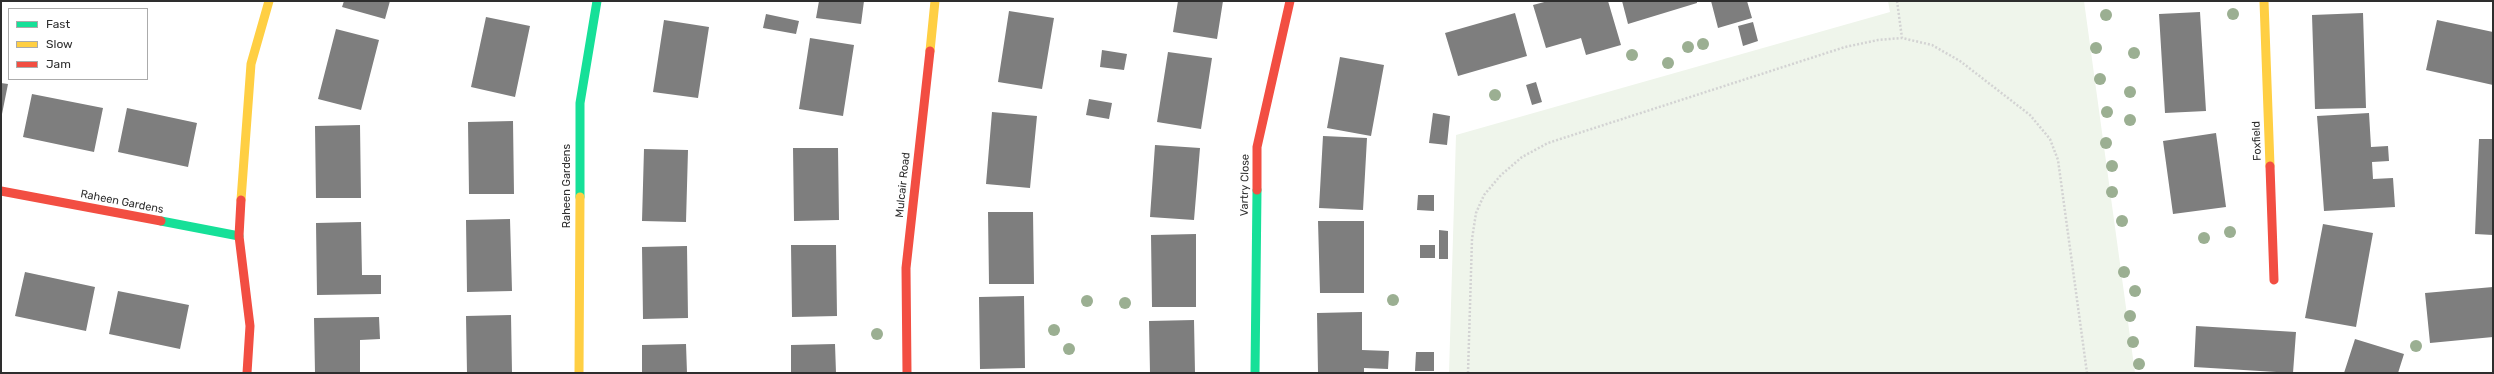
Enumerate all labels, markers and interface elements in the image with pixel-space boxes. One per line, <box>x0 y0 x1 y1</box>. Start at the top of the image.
legend <box>8 8 148 80</box>
text: Fast <box>46 17 70 31</box>
text: Slow <box>46 37 73 51</box>
text: Jam <box>46 57 71 71</box>
street label: Foxfield <box>2250 121 2264 161</box>
street label: Raheen Gardens <box>560 144 574 228</box>
street label: Mulcair Road <box>893 152 913 218</box>
street label: Vartry Close <box>1238 154 1252 216</box>
street label: Raheen Gardens <box>79 187 165 217</box>

